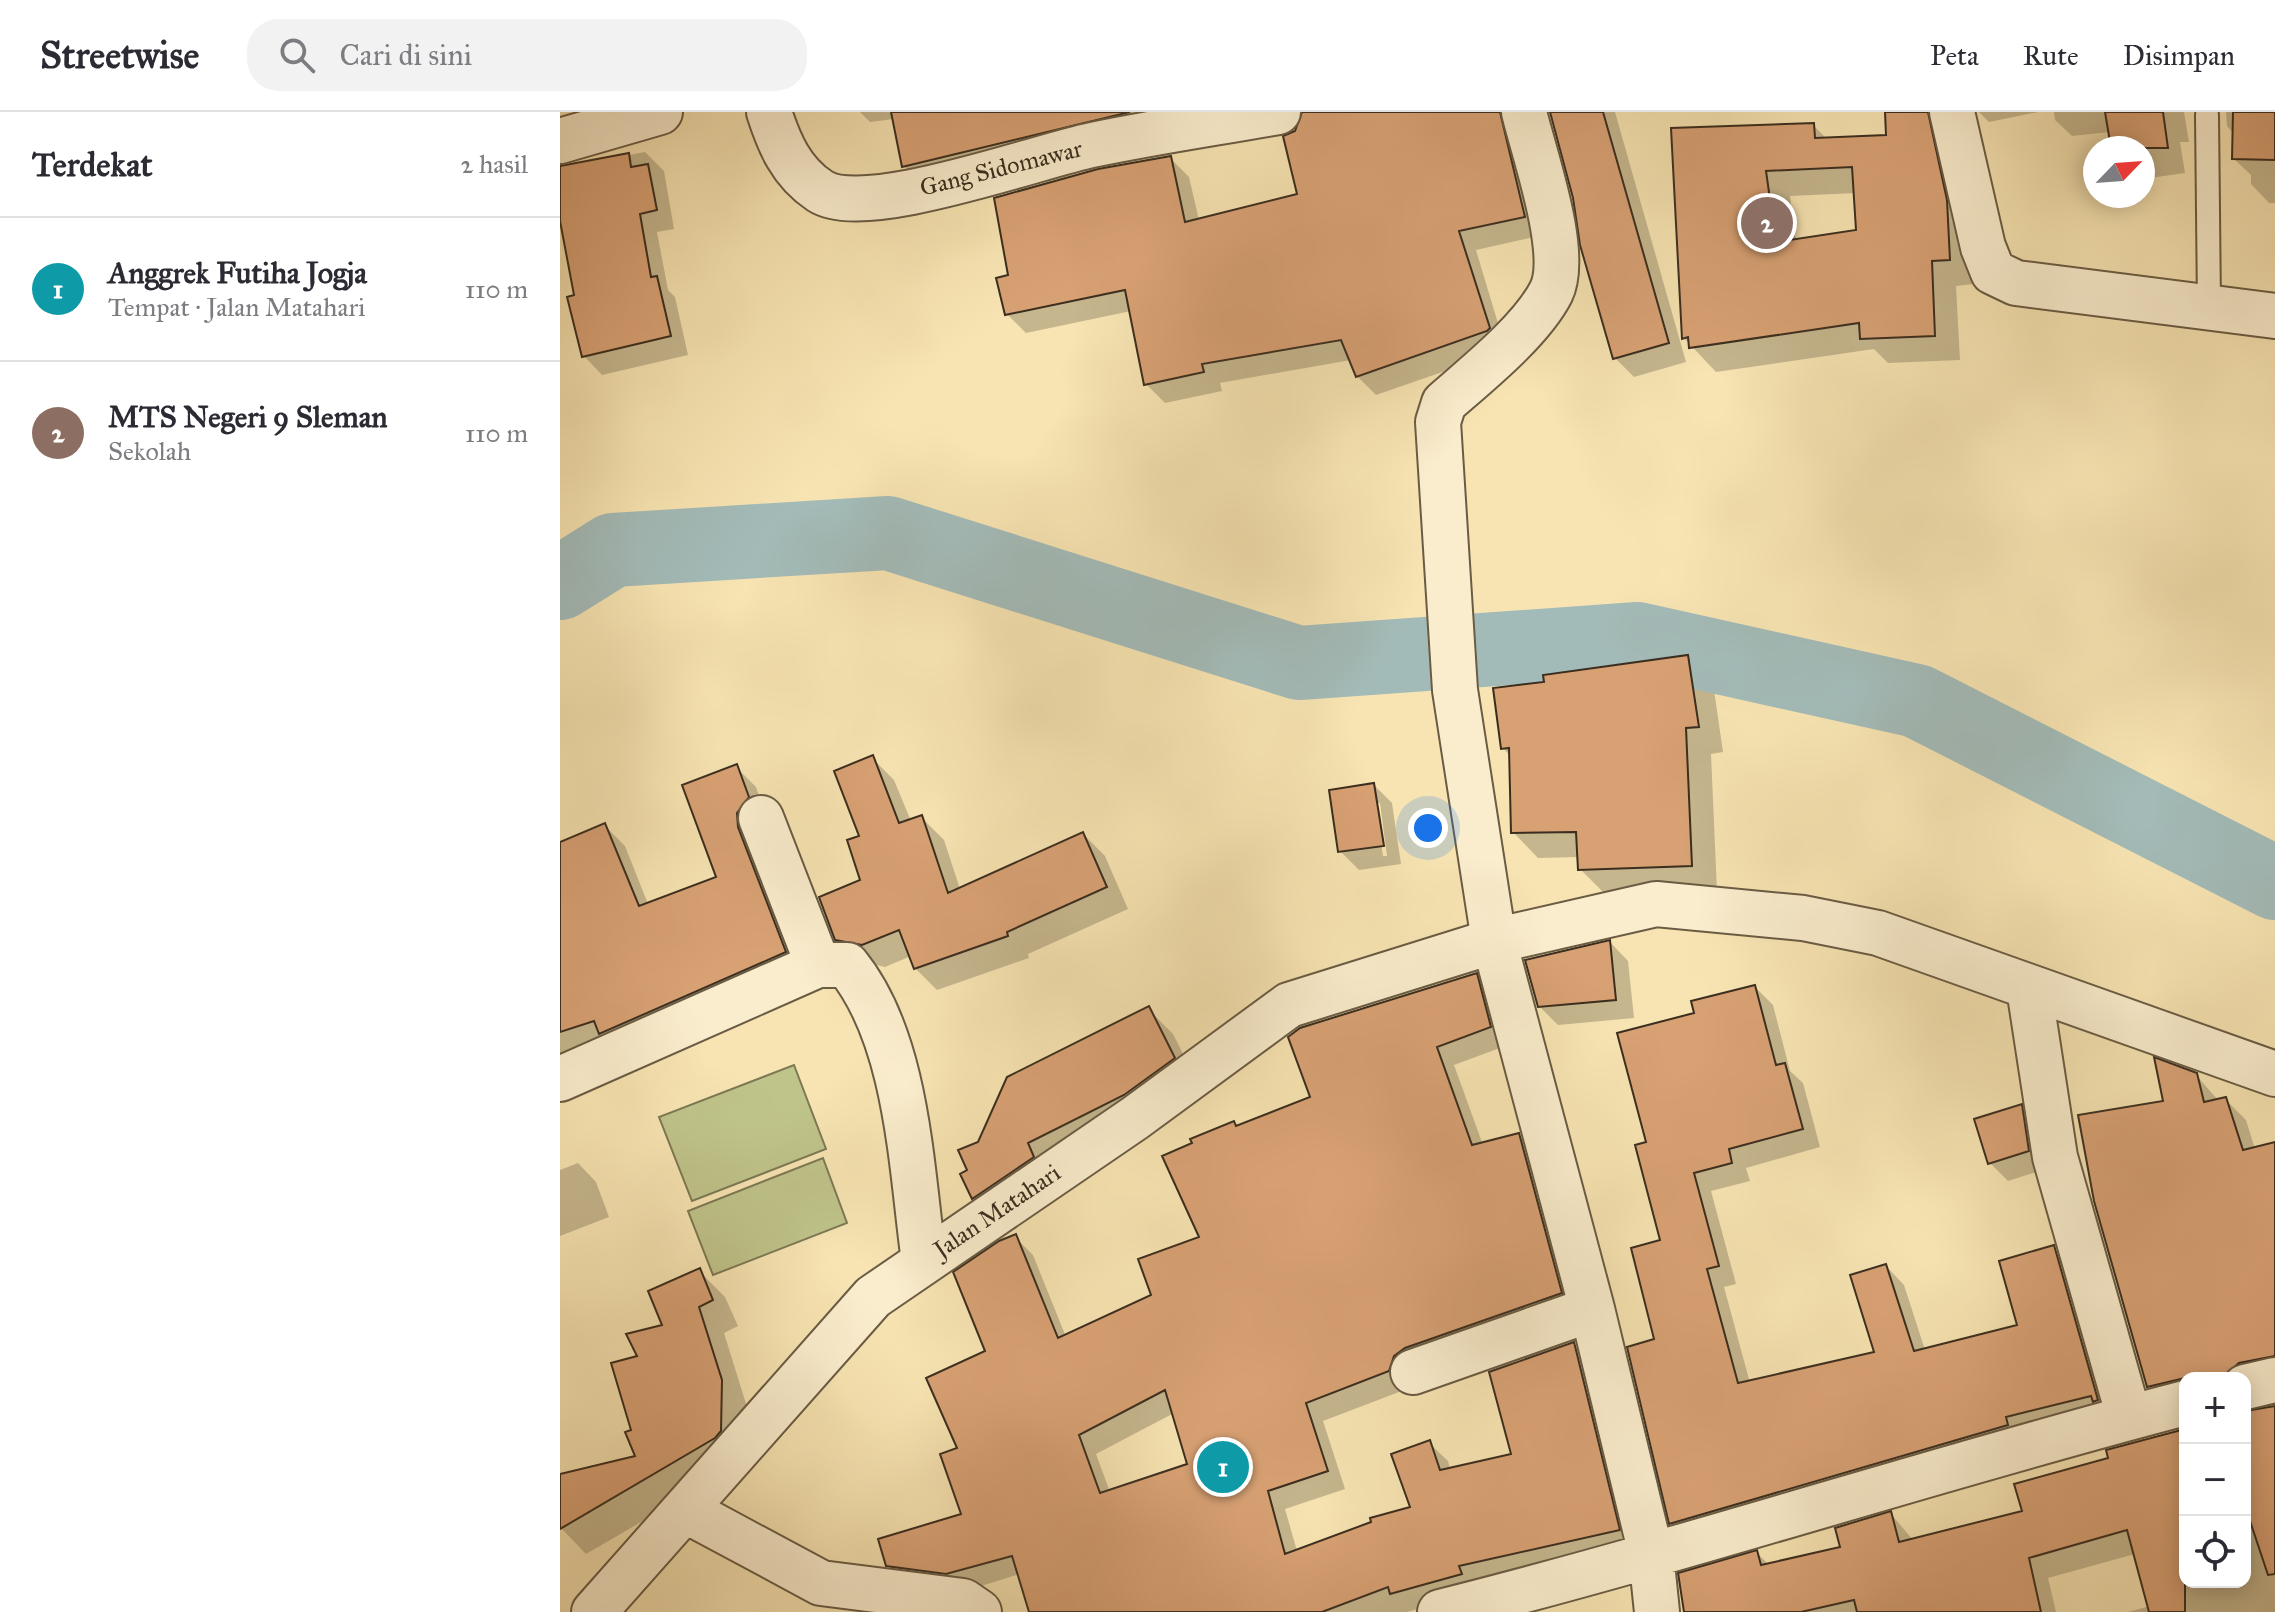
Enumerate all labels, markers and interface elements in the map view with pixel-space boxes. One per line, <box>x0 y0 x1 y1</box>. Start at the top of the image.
search box <box>247 19 807 91</box>
text: Streetwise <box>40 32 199 78</box>
icon: search <box>275 33 319 77</box>
text: Cari di sini <box>339 37 472 73</box>
text: Peta <box>1930 38 1979 73</box>
text: Rute <box>2023 38 2079 73</box>
text: Disimpan <box>2123 38 2235 73</box>
street label: Gang Sidomawar <box>917 133 1085 203</box>
north arrow <box>2083 136 2155 208</box>
text: Terdekat <box>32 144 153 185</box>
text: 2 hasil <box>460 148 528 180</box>
pin: 2 <box>1741 193 1793 253</box>
text: Anggrek Futiha Jogja <box>108 255 367 291</box>
text: 1 <box>53 273 63 305</box>
text: 110 m <box>465 273 528 305</box>
text: Tempat · Jalan Matahari <box>108 291 365 323</box>
text: MTS Negeri 9 Sleman <box>108 399 388 435</box>
text: 2 <box>52 417 64 449</box>
text: 110 m <box>465 417 528 449</box>
text: Sekolah <box>108 435 191 467</box>
your location <box>1408 808 1448 848</box>
street label: Jalan Matahari <box>925 1157 1067 1266</box>
map controls <box>2179 1372 2251 1588</box>
button: + <box>2179 1372 2251 1444</box>
pin: 1 <box>1197 1437 1249 1497</box>
button: − <box>2179 1444 2251 1516</box>
button: locate <box>2179 1516 2251 1588</box>

